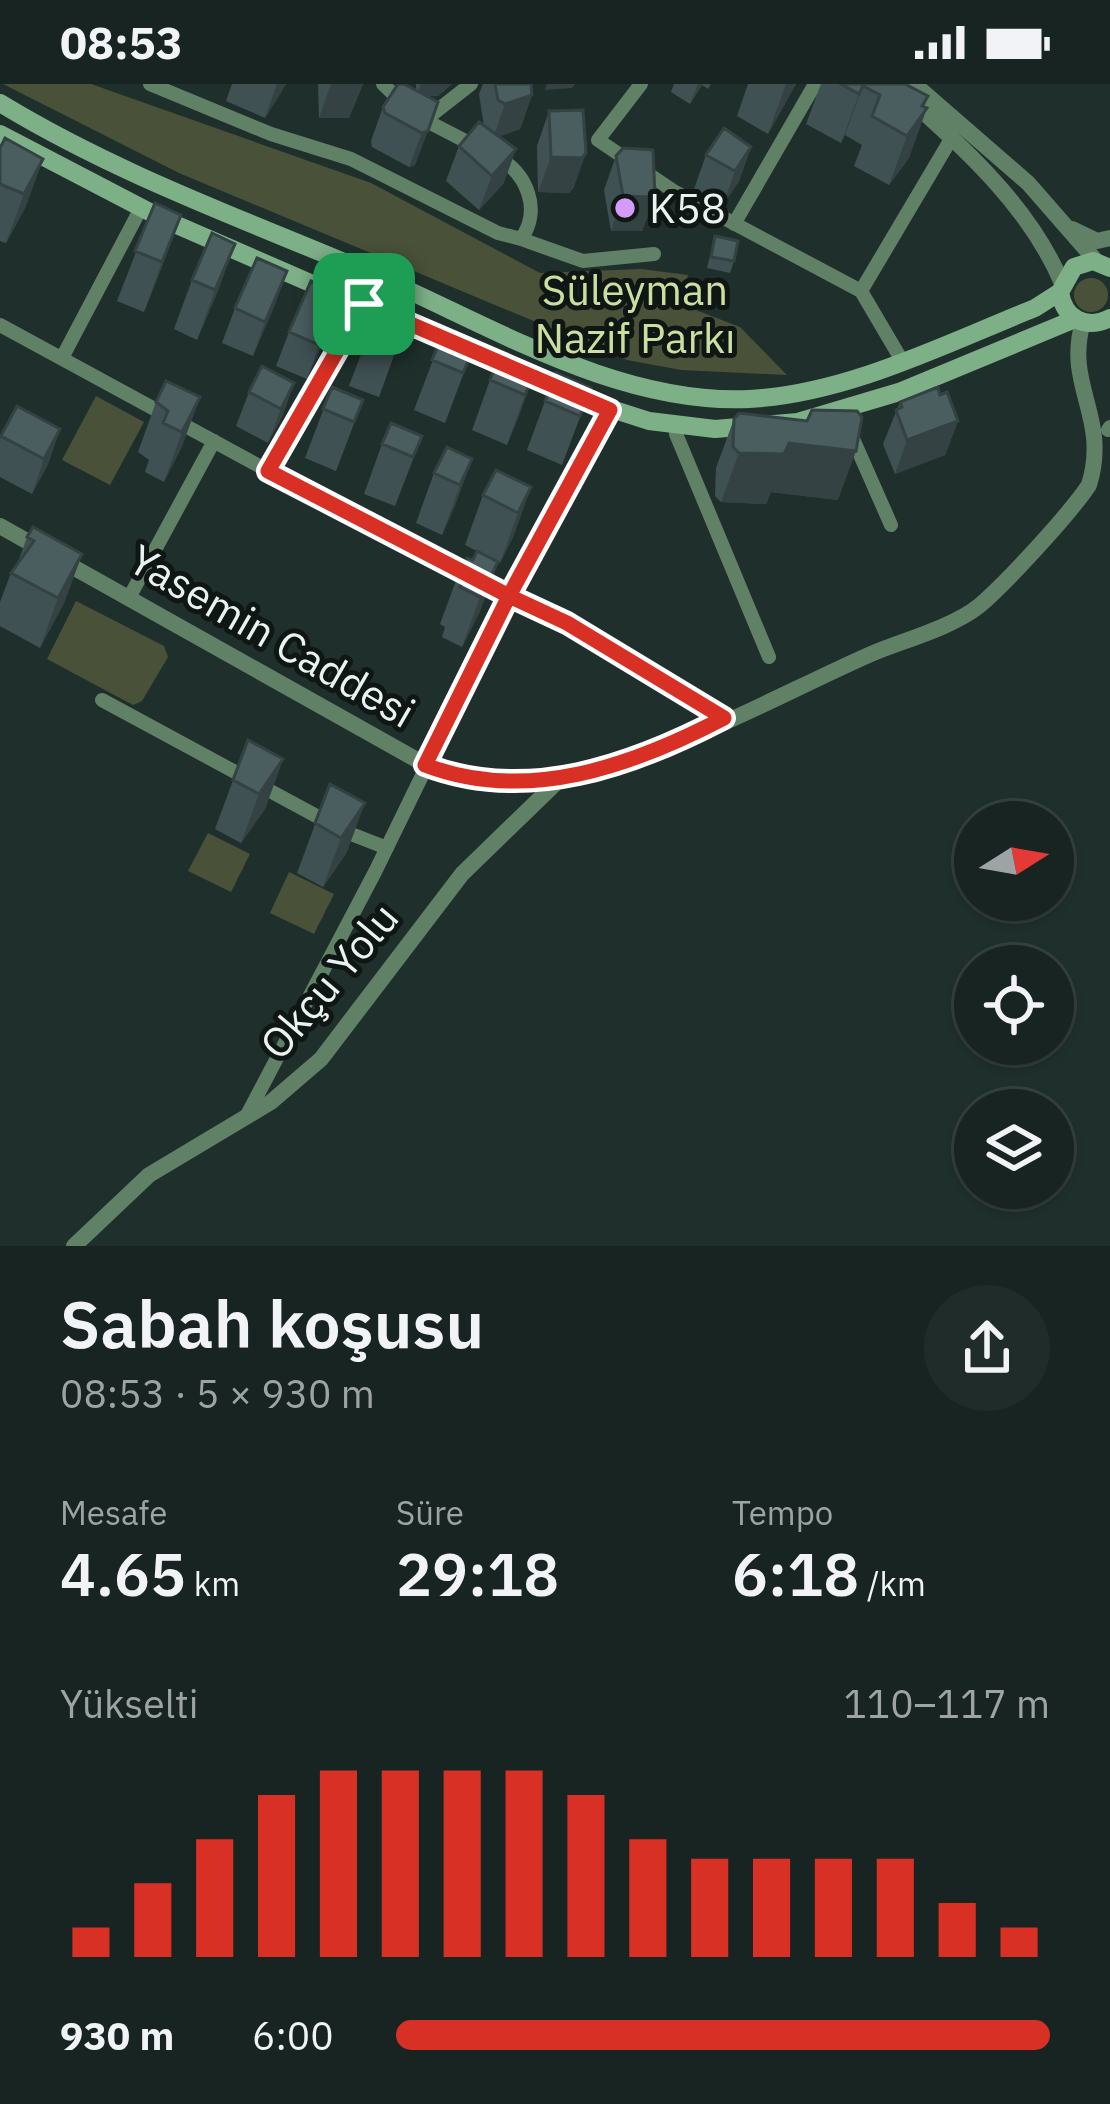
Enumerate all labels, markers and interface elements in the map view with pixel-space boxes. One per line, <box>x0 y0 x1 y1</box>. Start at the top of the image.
text: 08:53 <box>60 13 183 71</box>
place label: K58 <box>649 180 726 235</box>
marker: K58 <box>612 195 638 221</box>
pin <box>313 253 415 355</box>
park label: Süleyman Nazif Parkı <box>534 262 736 365</box>
icon: arrive <box>331 271 397 337</box>
street label: Yasemin Caddesi <box>120 532 425 740</box>
north arrow <box>954 801 1074 921</box>
map controls <box>954 801 1074 1209</box>
street label: Okçu Yolu <box>247 891 410 1070</box>
button: locate <box>954 945 1074 1065</box>
button: layers <box>954 1089 1074 1209</box>
text: Sabah koşusu <box>60 1280 484 1366</box>
button: share <box>924 1285 1050 1411</box>
text: 08:53 · 5 × 930 m <box>60 1368 375 1419</box>
text: Mesafe <box>60 1491 167 1534</box>
text: Süre <box>396 1491 464 1534</box>
text: Tempo <box>732 1491 833 1534</box>
text: 4.65 <box>60 1534 186 1613</box>
text: 29:18 <box>396 1534 559 1613</box>
text: 6:18 <box>732 1534 859 1613</box>
text: km <box>186 1562 240 1605</box>
text: /km <box>859 1562 926 1605</box>
text: Yükselti <box>60 1678 199 1729</box>
text: 110–117 m <box>843 1678 1050 1729</box>
text: 930 m <box>60 2010 174 2061</box>
text: 6:00 <box>252 2010 334 2061</box>

